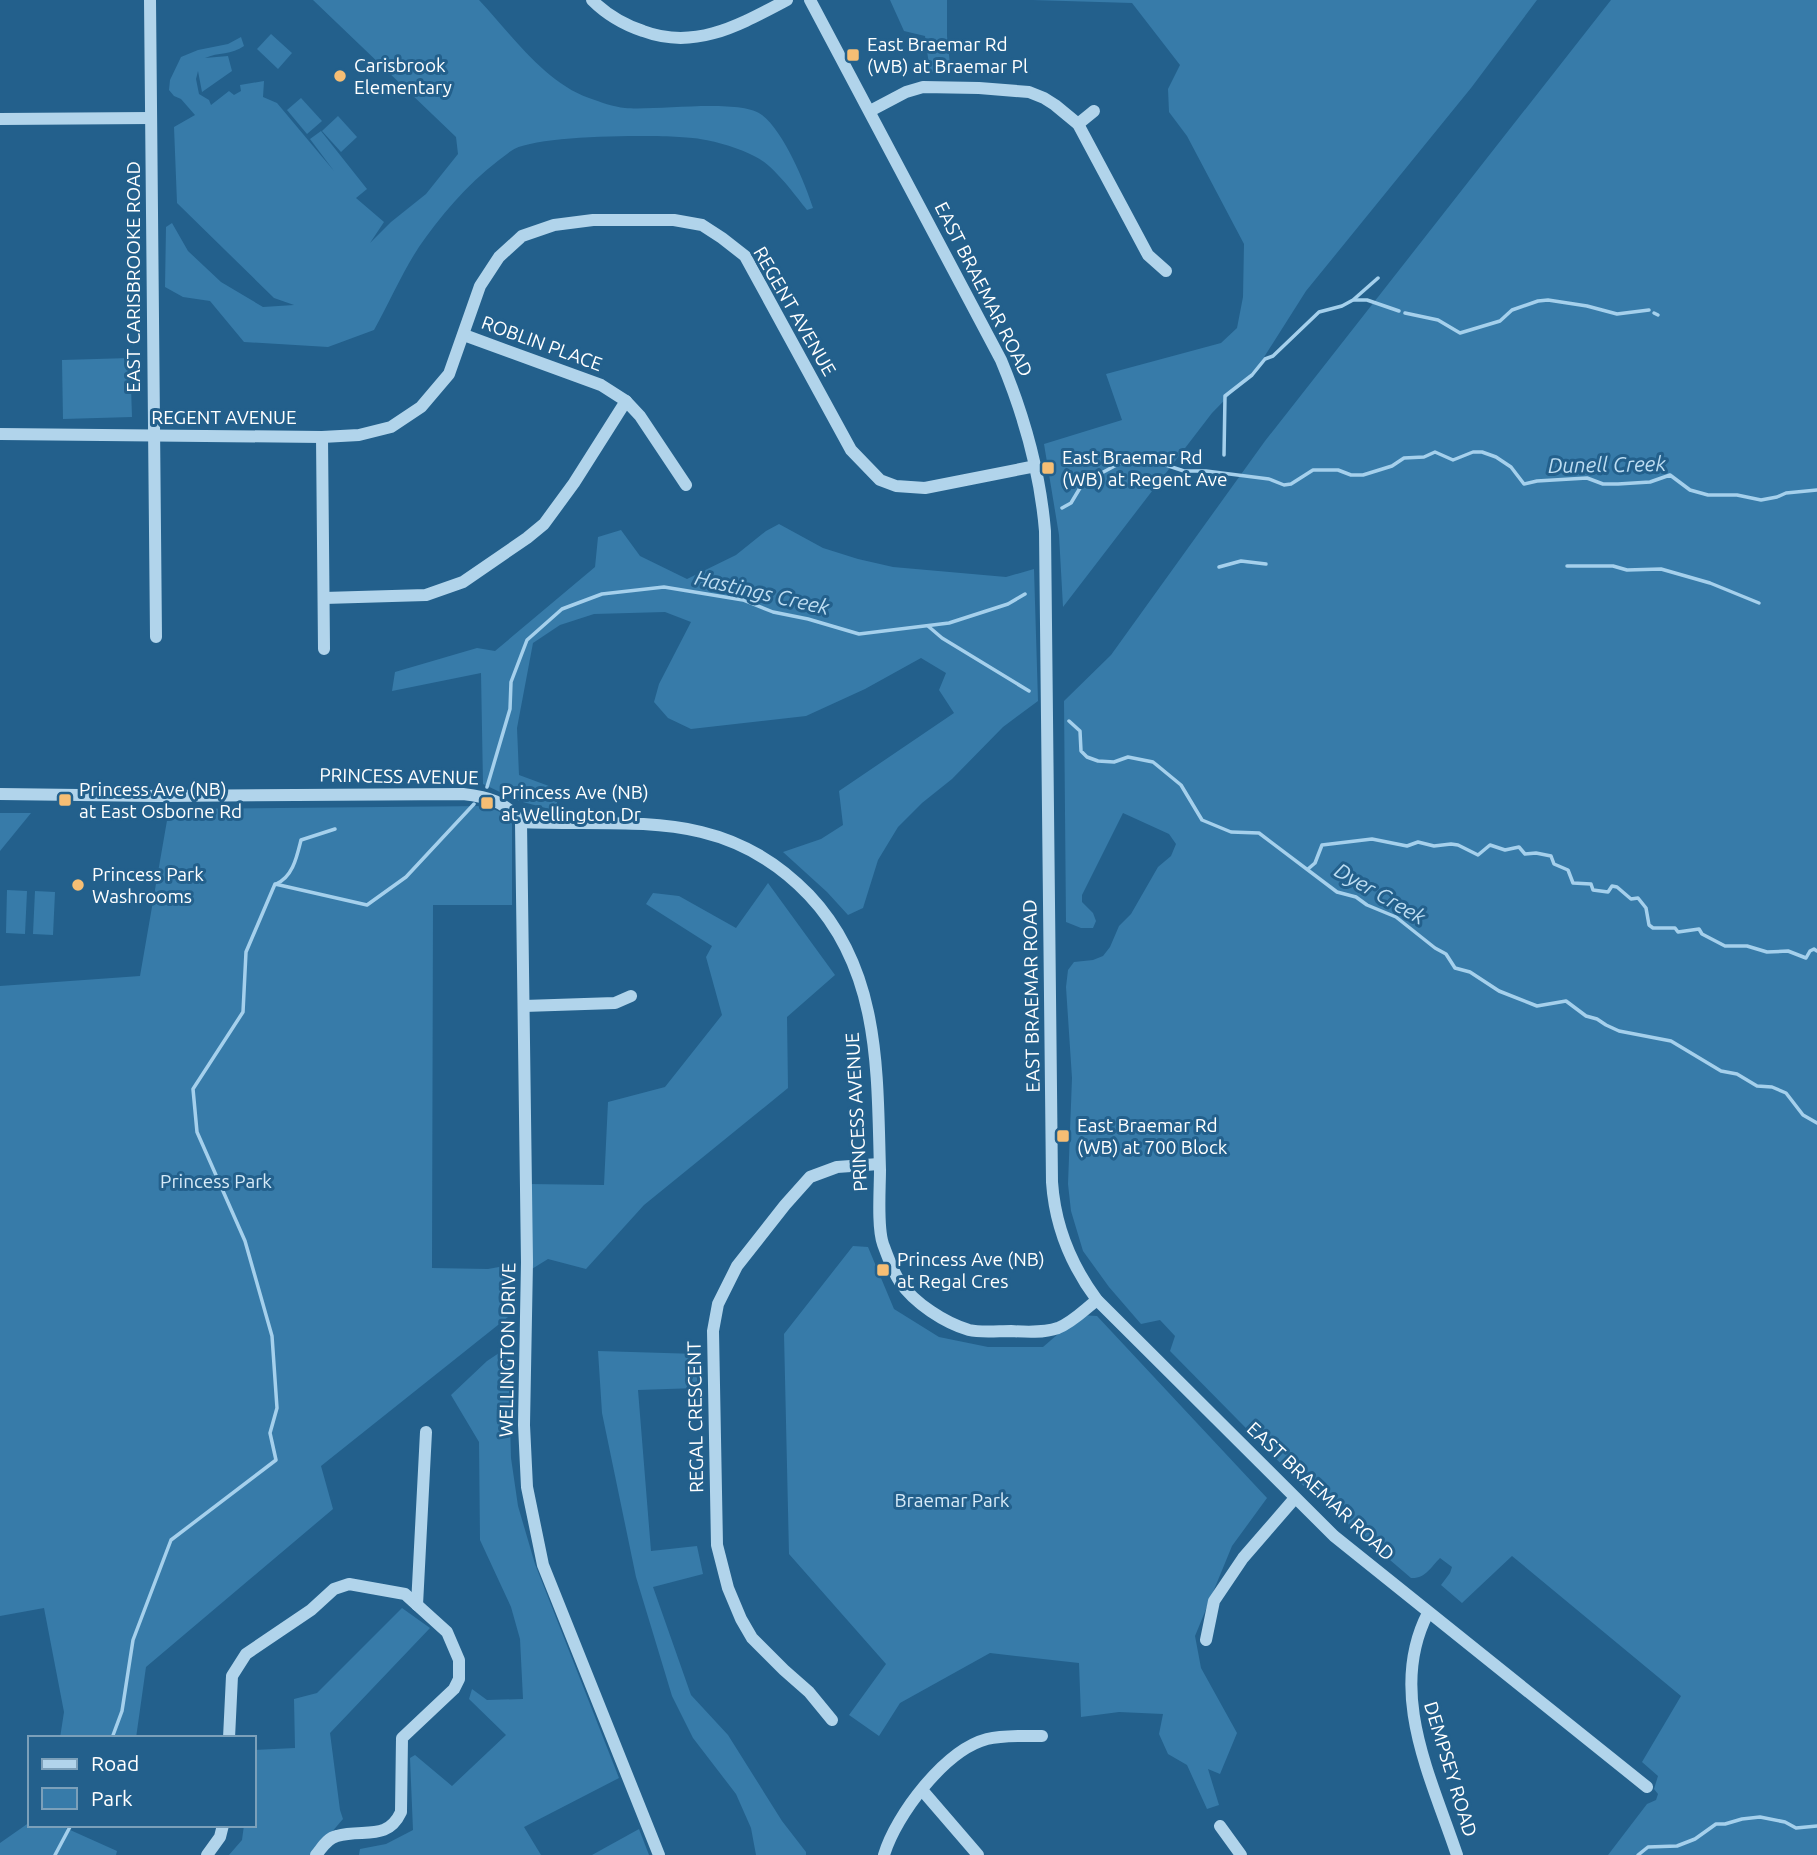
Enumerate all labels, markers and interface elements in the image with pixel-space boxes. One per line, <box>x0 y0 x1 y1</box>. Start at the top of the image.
place label: East Braemar Rd (WB) at Braemar Pl <box>867 33 1028 77</box>
marker: East Braemar Rd (WB) at Braemar Pl <box>845 47 861 63</box>
place label: Carisbrook Elementary <box>354 54 452 98</box>
marker: Carisbrook Elementary <box>332 68 348 84</box>
street label: EAST CARISBROOKE ROAD <box>122 161 144 393</box>
street label: EAST BRAEMAR ROAD <box>930 198 1038 380</box>
street label: REGENT AVENUE <box>749 243 841 379</box>
street label: ROBLIN PLACE <box>479 311 605 375</box>
street label: REGENT AVENUE <box>151 406 297 428</box>
place label: East Braemar Rd (WB) at Regent Ave <box>1062 446 1228 490</box>
water label: Dunell Creek <box>1548 451 1666 477</box>
marker: East Braemar Rd (WB) at Regent Ave <box>1040 460 1056 476</box>
water label: Hastings Creek <box>692 565 832 619</box>
street label: PRINCESS AVENUE <box>319 764 479 788</box>
place label: Princess Ave (NB) at East Osborne Rd <box>79 778 242 822</box>
place label: Princess Ave (NB) at Wellington Dr <box>501 781 649 825</box>
marker: Princess Ave (NB) at East Osborne Rd <box>57 792 73 808</box>
marker: Princess Ave (NB) at Wellington Dr <box>479 795 495 811</box>
water label: Dyer Creek <box>1331 857 1431 929</box>
place label: Princess Park Washrooms <box>92 863 204 907</box>
marker: Princess Park Washrooms <box>70 877 86 893</box>
street label: EAST BRAEMAR ROAD <box>1018 899 1044 1093</box>
street label: PRINCESS AVENUE <box>841 1032 871 1192</box>
place label: East Braemar Rd (WB) at 700 Block <box>1077 1114 1228 1158</box>
marker: East Braemar Rd (WB) at 700 Block <box>1055 1128 1071 1144</box>
park label: Princess Park <box>160 1170 272 1192</box>
place label: Princess Ave (NB) at Regal Cres <box>897 1248 1045 1292</box>
marker: Princess Ave (NB) at Regal Cres <box>875 1262 891 1278</box>
street label: WELLINGTON DRIVE <box>494 1263 520 1437</box>
street label: REGAL CRESCENT <box>683 1341 707 1493</box>
street label: EAST BRAEMAR ROAD <box>1243 1417 1399 1565</box>
park label: Braemar Park <box>895 1489 1010 1511</box>
street label: DEMPSEY ROAD <box>1420 1699 1482 1839</box>
legend <box>28 1736 256 1827</box>
text: Road <box>91 1751 139 1775</box>
text: Park <box>91 1786 133 1810</box>

